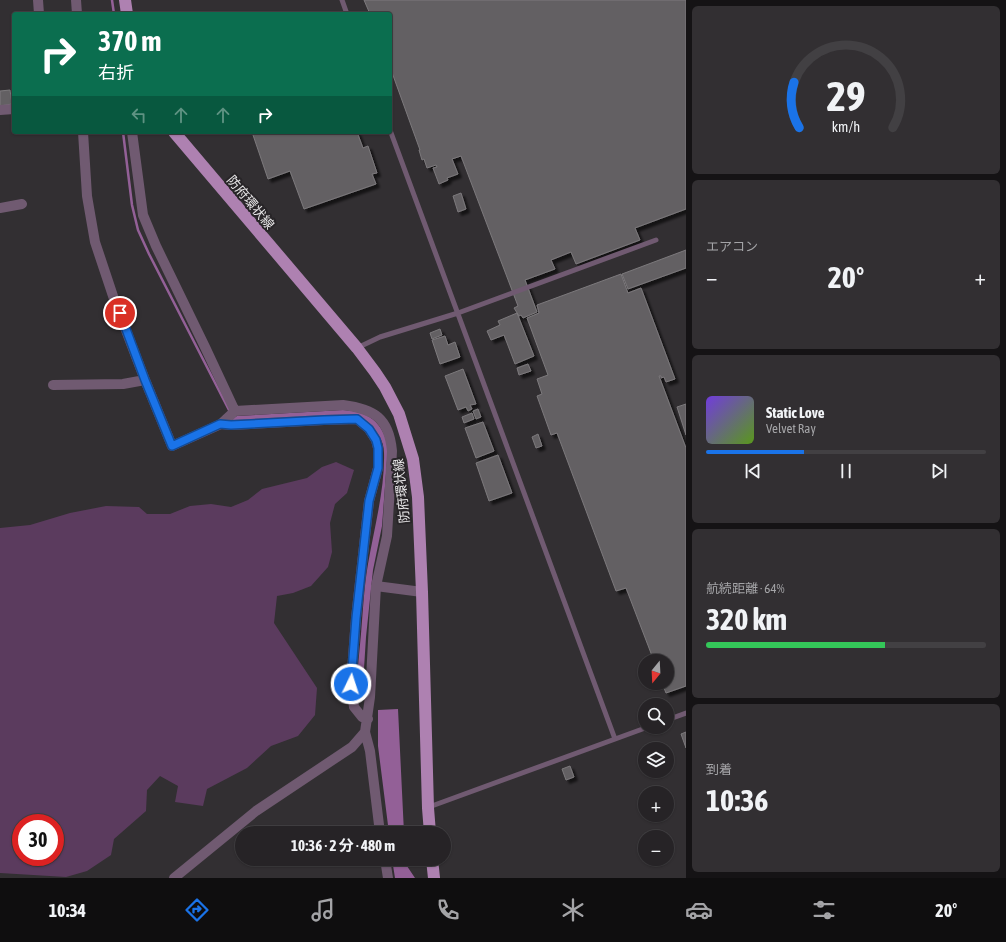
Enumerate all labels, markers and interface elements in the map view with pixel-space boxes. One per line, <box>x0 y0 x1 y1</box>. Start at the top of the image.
text: 370 m <box>98 25 161 57</box>
icon: right <box>32 28 84 80</box>
text: 右折 <box>98 62 134 83</box>
text: 29 <box>826 72 866 120</box>
icon: left <box>128 104 150 126</box>
icon: ahead <box>170 104 192 126</box>
icon: ahead <box>212 104 234 126</box>
icon: right <box>254 104 276 126</box>
text: km/h <box>832 119 860 135</box>
street label: 防府環状線 <box>224 173 277 232</box>
text: エアコン <box>706 239 758 254</box>
text: 20° <box>828 260 864 294</box>
text: − <box>706 264 717 290</box>
text: + <box>975 264 986 290</box>
pin <box>103 296 137 330</box>
icon: arrive <box>109 302 131 324</box>
text: Static Love <box>766 404 825 421</box>
text: Velvet Ray <box>766 421 816 436</box>
street label: 防府環状線 <box>391 458 412 524</box>
icon: previous <box>742 460 764 482</box>
icon: pause <box>835 460 857 482</box>
icon: next <box>928 460 950 482</box>
text: 航続距離 · 64% <box>706 581 785 596</box>
text: 320 km <box>706 602 787 636</box>
north arrow <box>638 654 674 690</box>
map controls <box>638 654 674 866</box>
position arrow <box>330 663 372 705</box>
button: search <box>638 698 674 734</box>
button: layers <box>638 742 674 778</box>
text: 到着 <box>706 762 732 777</box>
text: 10:36 <box>706 783 768 817</box>
button: + <box>638 786 674 822</box>
speed limit sign: 30 <box>12 814 64 866</box>
button: − <box>638 830 674 866</box>
text: 10:36 · 2 分 · 480 m <box>291 837 395 854</box>
icon: directions <box>183 896 211 924</box>
icon: music <box>309 896 337 924</box>
icon: phone <box>434 896 462 924</box>
icon: climate <box>559 896 587 924</box>
icon: car <box>685 896 713 924</box>
icon: filters <box>810 896 838 924</box>
text: 10:34 <box>49 900 86 921</box>
text: 20° <box>935 900 957 921</box>

